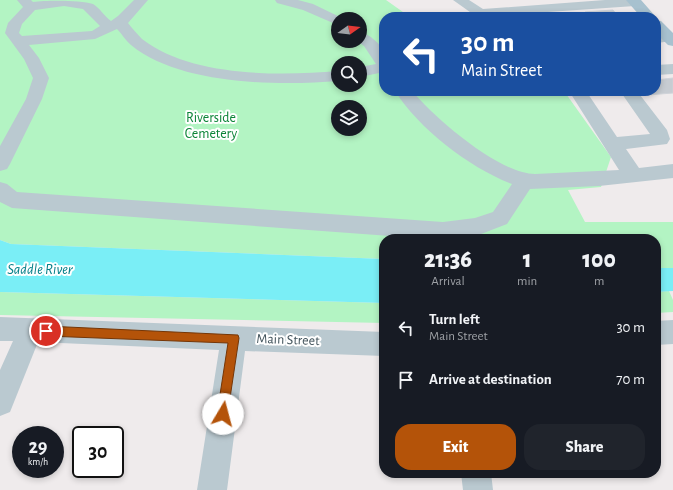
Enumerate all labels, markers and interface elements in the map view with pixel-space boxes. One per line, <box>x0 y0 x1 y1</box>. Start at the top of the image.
north arrow <box>331 12 367 48</box>
map controls <box>331 12 367 136</box>
icon: left <box>395 28 447 80</box>
text: 30 m <box>461 29 514 57</box>
button: search <box>331 56 367 92</box>
text: Main Street <box>461 62 542 80</box>
button: layers <box>331 100 367 136</box>
park label: Riverside Cemetery <box>185 111 237 141</box>
text: 21:36 <box>424 248 472 272</box>
text: 1 <box>523 248 532 272</box>
text: 100 <box>582 248 616 272</box>
water label: Saddle River <box>7 262 74 277</box>
text: Arrival <box>431 275 465 288</box>
text: min <box>517 275 537 288</box>
text: m <box>594 275 604 288</box>
text: Turn left <box>429 312 480 327</box>
pin <box>29 314 63 348</box>
icon: left <box>395 317 417 339</box>
icon: arrive <box>35 320 57 342</box>
text: 30 m <box>616 320 645 335</box>
text: Main Street <box>429 330 488 343</box>
street label: Main Street <box>256 332 320 348</box>
icon: arrive <box>395 369 417 391</box>
text: Arrive at destination <box>429 372 552 387</box>
text: 70 m <box>616 372 645 387</box>
position arrow <box>202 393 244 435</box>
button: Exit <box>395 424 516 470</box>
button: Share <box>524 424 645 470</box>
speed limit sign: 30 <box>72 426 124 478</box>
text: 29 <box>28 437 48 457</box>
text: km/h <box>28 457 48 467</box>

